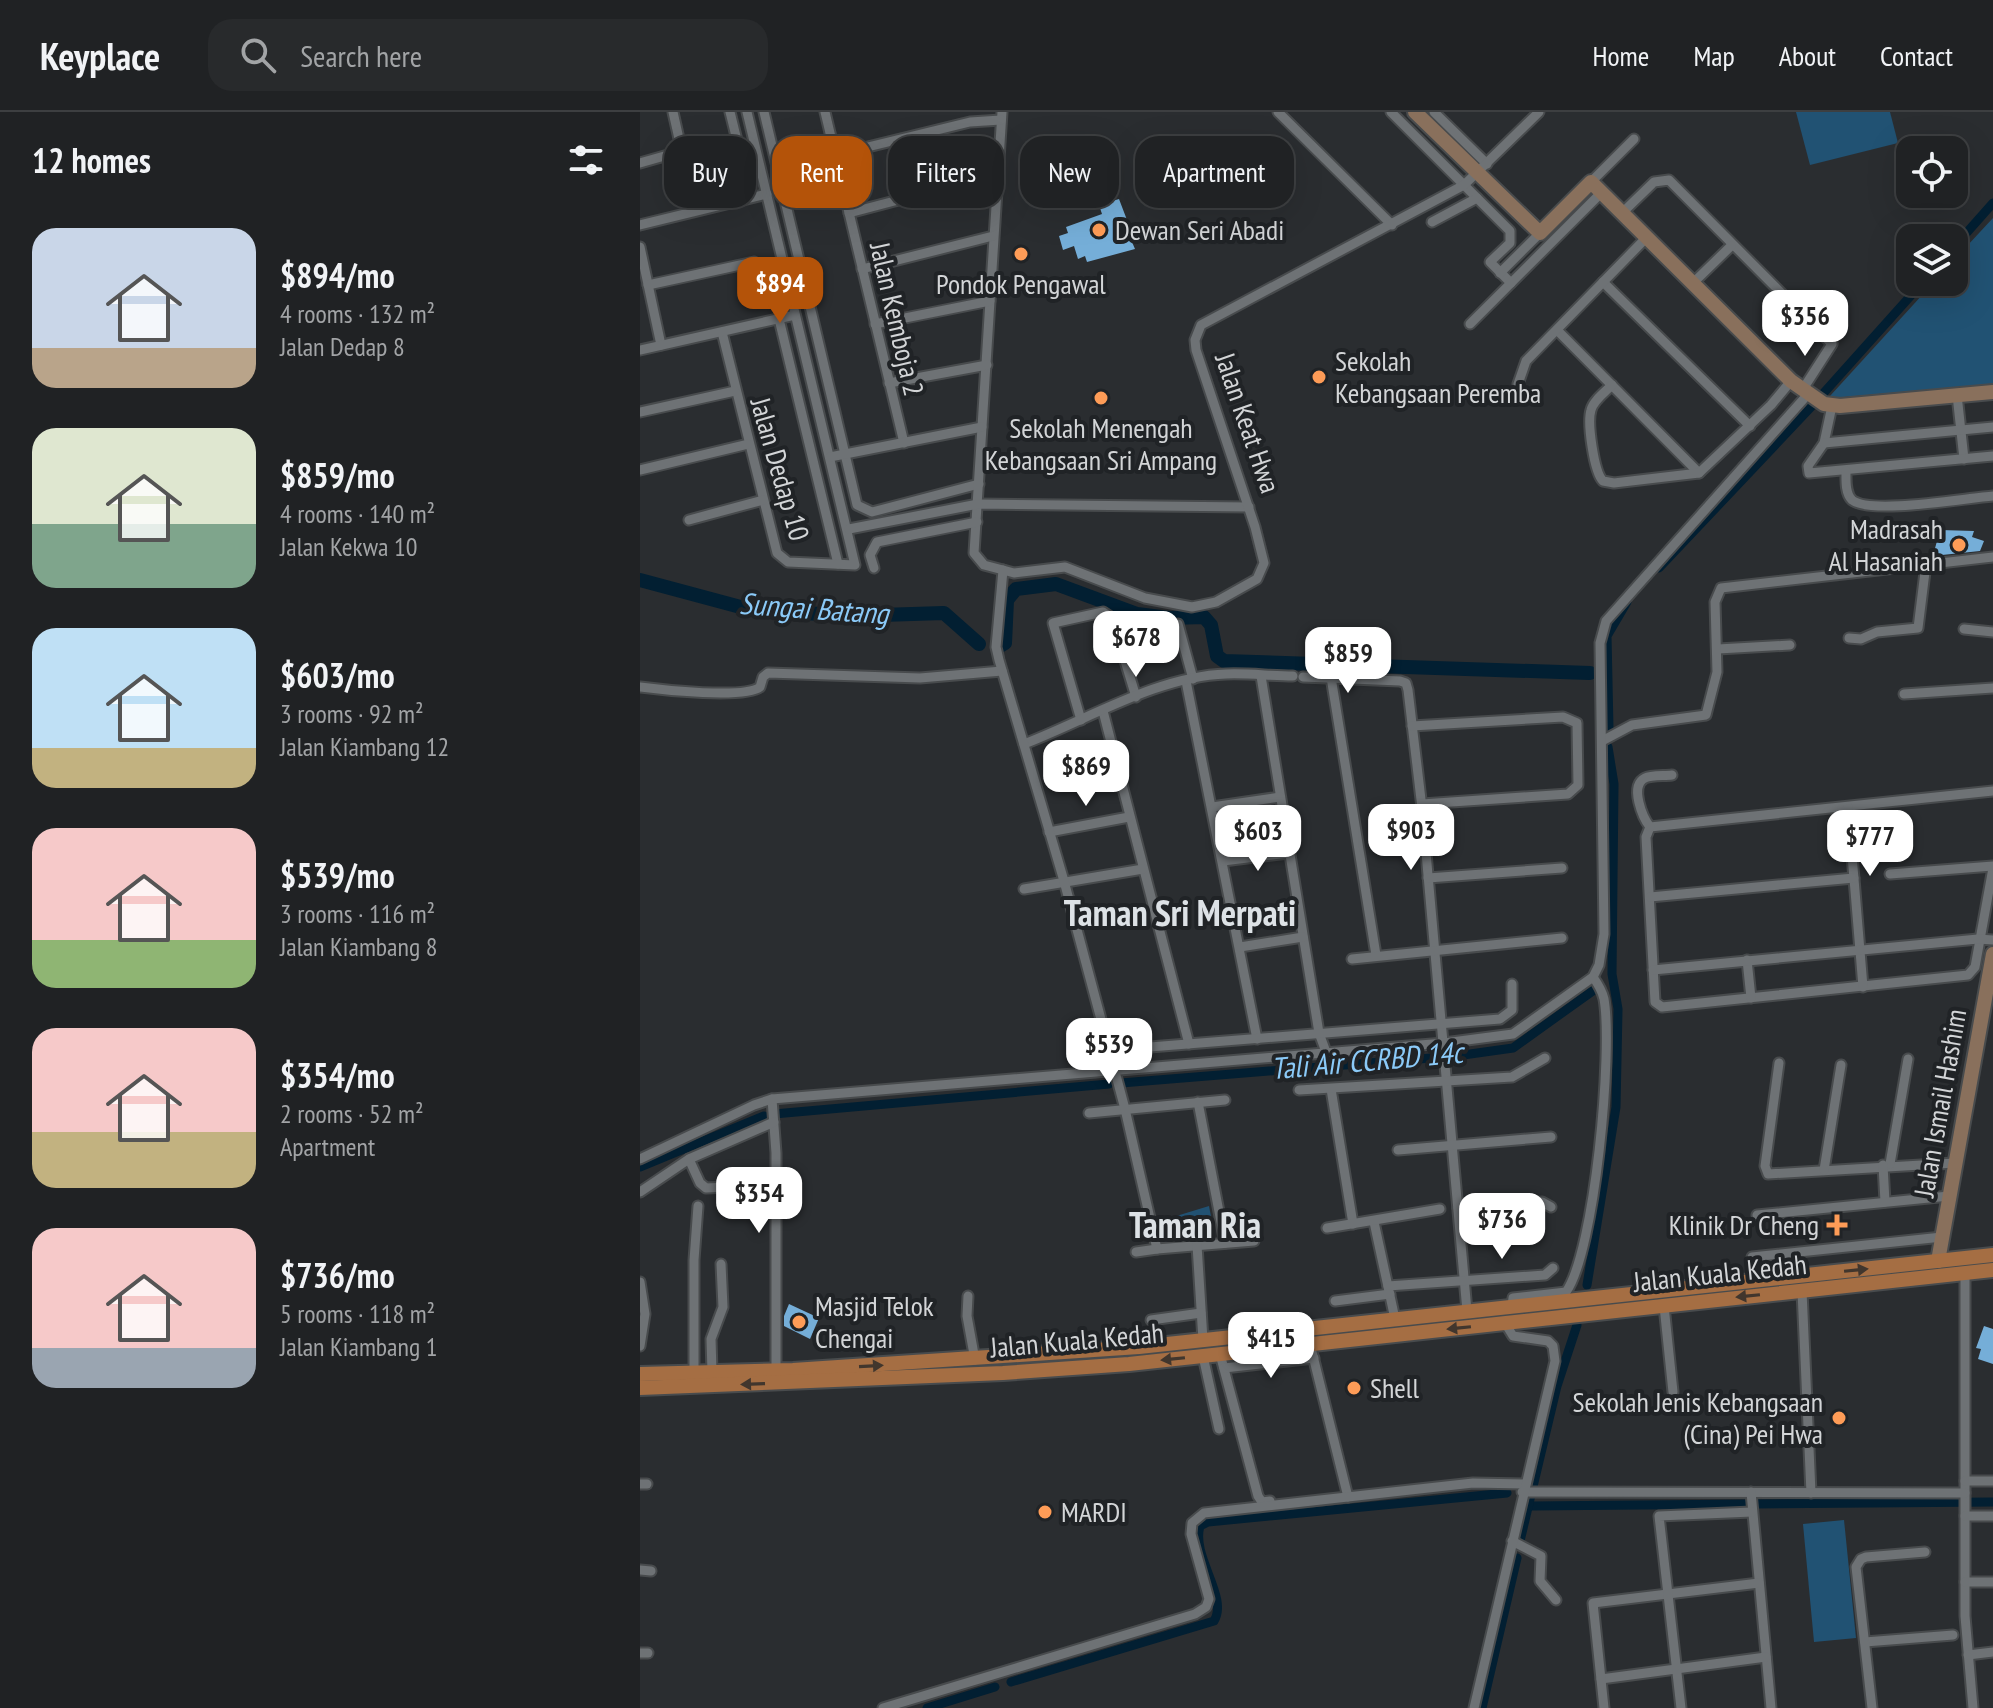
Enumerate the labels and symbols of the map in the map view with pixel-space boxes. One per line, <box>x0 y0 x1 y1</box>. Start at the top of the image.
place label: Dewan Seri Abadi <box>1115 211 1284 248</box>
marker: Dewan Seri Abadi <box>1090 221 1108 239</box>
street label: Jalan Kemboja 2 <box>862 238 933 399</box>
marker: Pondok Pengawal <box>1012 245 1030 263</box>
pin: $894 <box>733 257 827 325</box>
place label: Pondok Pengawal <box>936 265 1106 302</box>
pin: $356 <box>1758 290 1852 358</box>
place label: Sekolah Kebangsaan Peremba <box>1335 342 1541 411</box>
street label: Jalan Keat Hwa <box>1207 347 1290 498</box>
marker: Sekolah Kebangsaan Peremba <box>1310 368 1328 386</box>
marker: Sekolah Menengah Kebangsaan Sri Ampang <box>1092 389 1110 407</box>
street label: Jalan Dedap 10 <box>742 392 818 545</box>
place label: Sekolah Menengah Kebangsaan Sri Ampang <box>985 409 1217 478</box>
place label: Madrasah Al Hasaniah <box>1829 510 1943 579</box>
marker: Madrasah Al Hasaniah <box>1950 536 1968 554</box>
water label: Sungai Batang <box>738 583 892 632</box>
pin: $678 <box>1089 611 1183 679</box>
pin: $859 <box>1301 627 1395 695</box>
pin: $869 <box>1039 740 1133 808</box>
pin: $903 <box>1364 804 1458 872</box>
pin: $603 <box>1211 805 1305 873</box>
pin: $777 <box>1823 810 1917 878</box>
district label: Taman Sri Merpati <box>1064 889 1296 936</box>
street label: Jalan Ismail Hashim <box>1905 1006 1974 1201</box>
pin: $539 <box>1062 1018 1156 1086</box>
water label: Tali Air CCRBD 14c <box>1269 1031 1468 1087</box>
pin: $354 <box>712 1167 806 1235</box>
pin: $736 <box>1455 1193 1549 1261</box>
district label: Taman Ria <box>1129 1201 1261 1248</box>
place label: Klinik Dr Cheng <box>1669 1206 1819 1243</box>
marker: Klinik Dr Cheng <box>1826 1214 1848 1236</box>
street label: Jalan Kuala Kedah <box>1630 1245 1808 1300</box>
one-way arrow <box>1844 1263 1869 1276</box>
place label: Masjid Telok Chengai <box>815 1287 934 1356</box>
one-way arrow <box>1736 1290 1761 1303</box>
pin: $415 <box>1224 1312 1318 1380</box>
marker: Masjid Telok Chengai <box>790 1313 808 1331</box>
street label: Jalan Kuala Kedah <box>988 1313 1165 1366</box>
one-way arrow <box>1446 1322 1471 1335</box>
one-way arrow <box>1160 1352 1185 1365</box>
one-way arrow <box>858 1359 884 1372</box>
place label: Shell <box>1370 1369 1419 1406</box>
one-way arrow <box>740 1378 765 1391</box>
marker: Shell <box>1345 1379 1363 1397</box>
place label: Sekolah Jenis Kebangsaan (Cina) Pei Hwa <box>1573 1383 1823 1452</box>
marker: Sekolah Jenis Kebangsaan (Cina) Pei Hwa <box>1830 1409 1848 1427</box>
place label: MARDI <box>1061 1493 1127 1530</box>
marker: MARDI <box>1036 1503 1054 1521</box>

